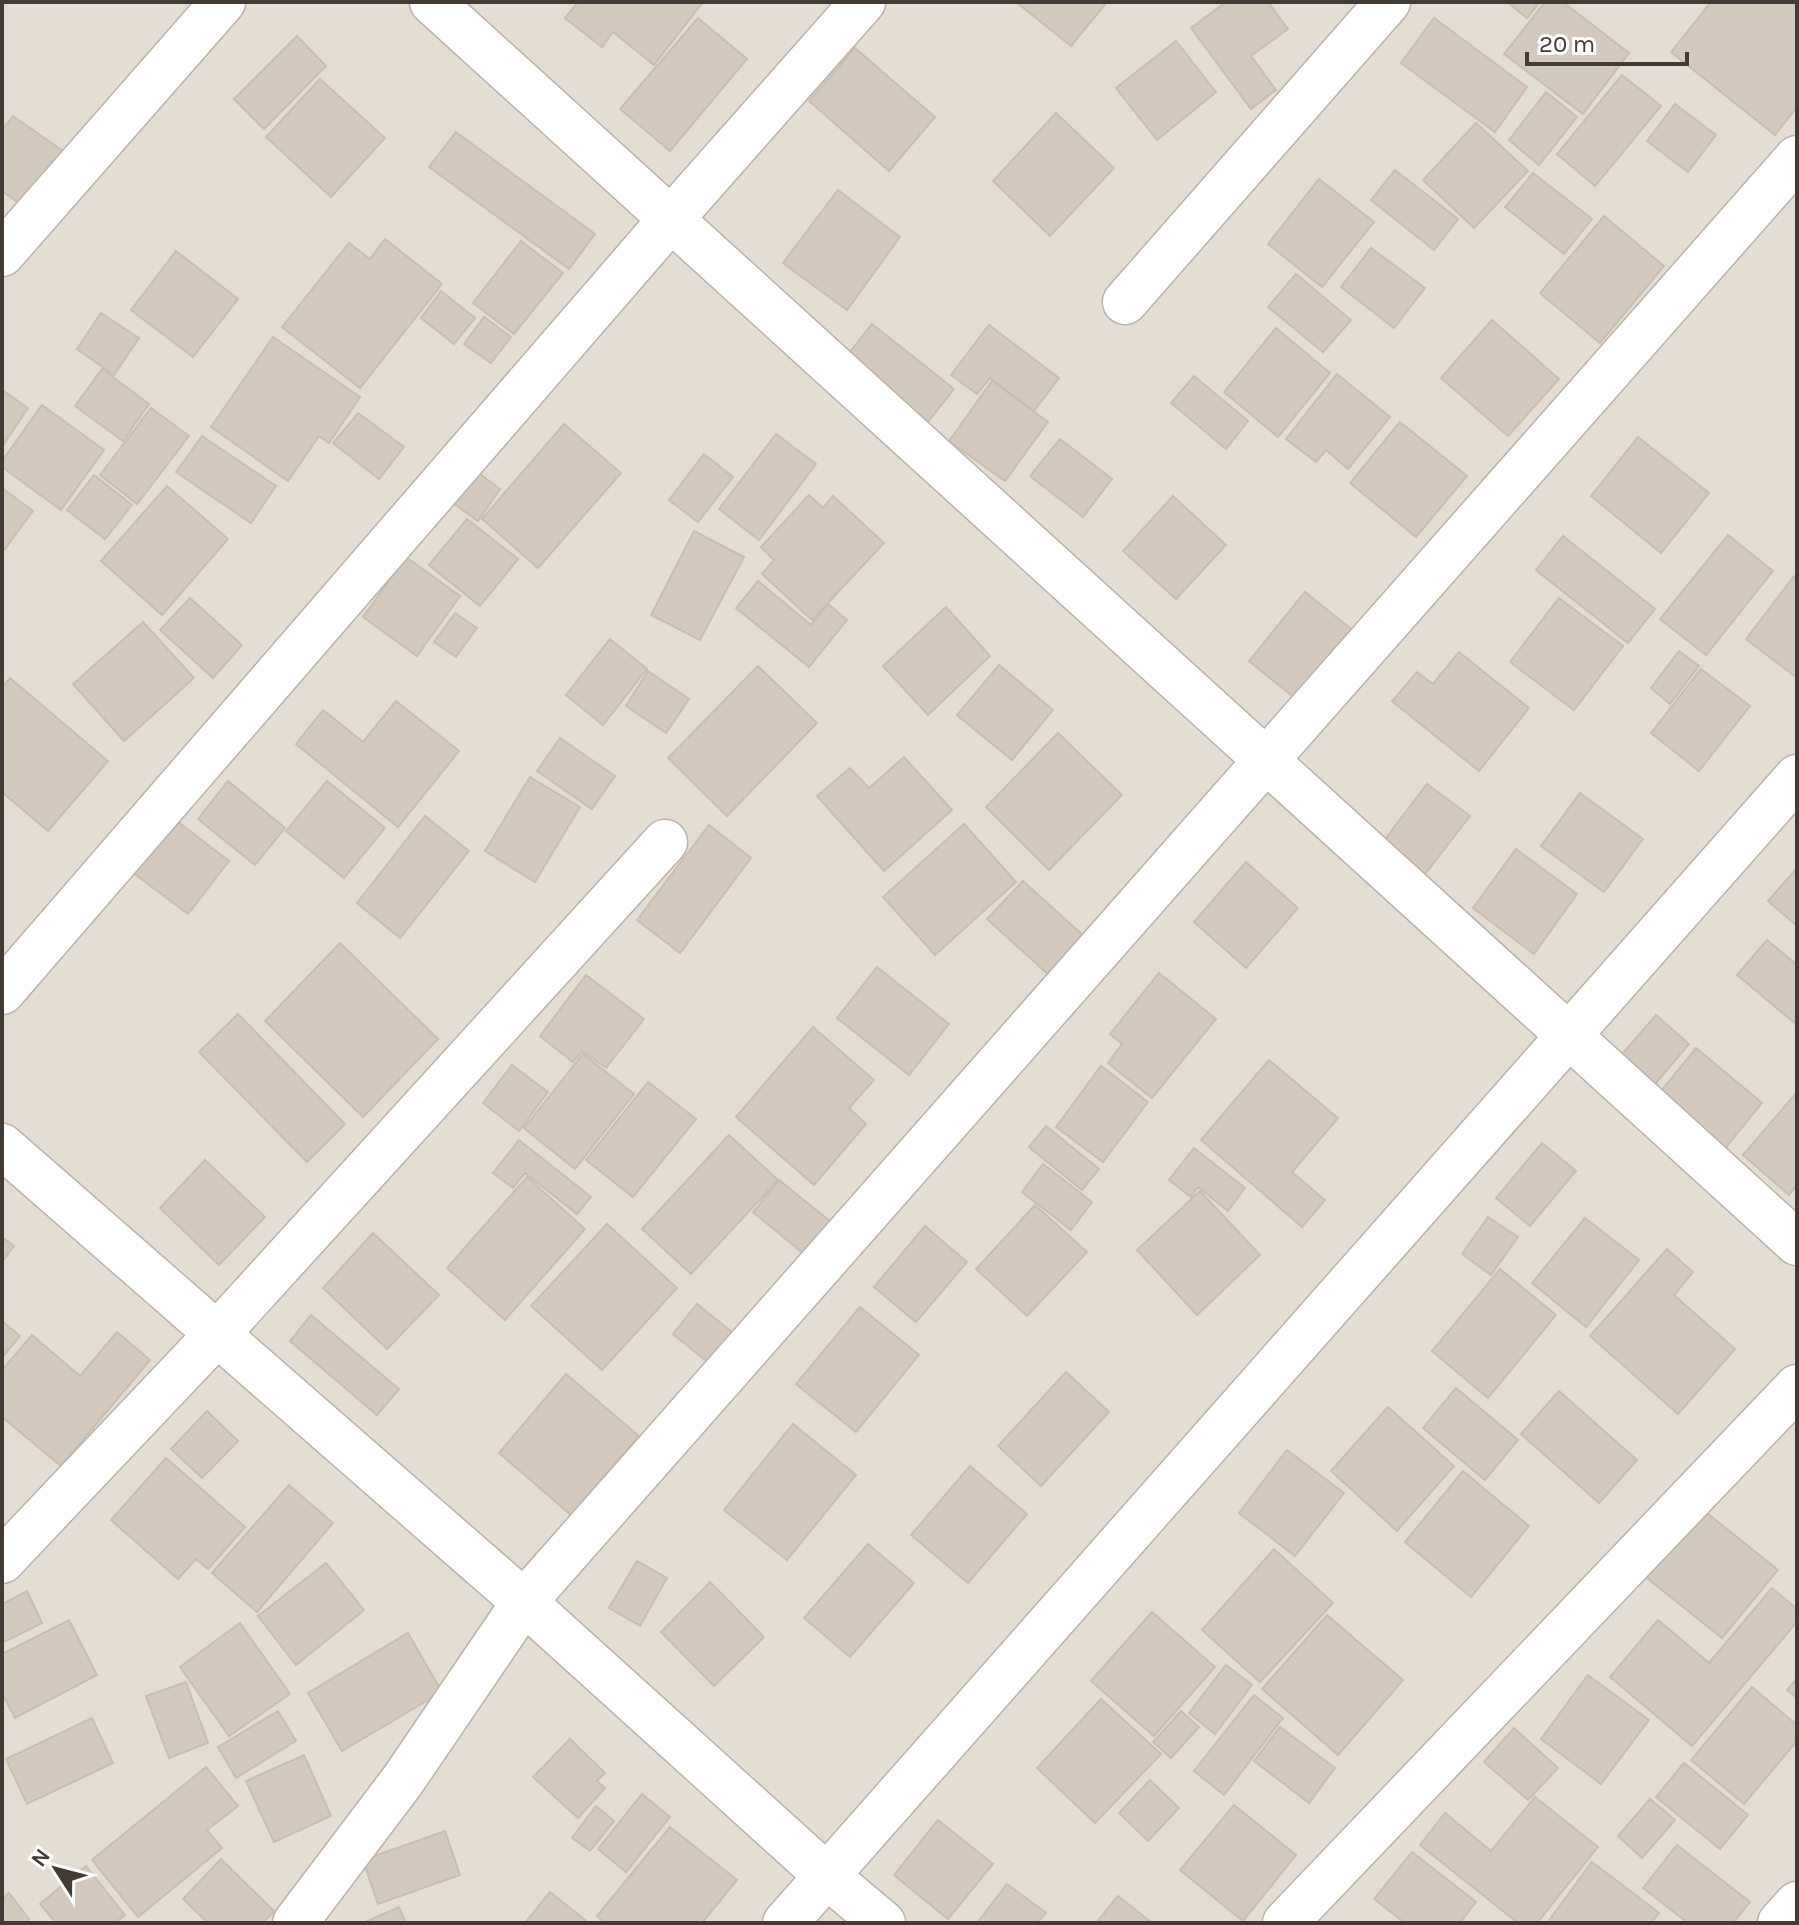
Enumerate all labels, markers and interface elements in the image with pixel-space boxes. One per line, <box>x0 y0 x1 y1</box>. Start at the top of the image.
scale bar <box>1527 16 1687 66</box>
text: 20 m <box>1539 30 1595 58</box>
north arrow <box>16 1829 96 1909</box>
text: N <box>25 1844 56 1872</box>

